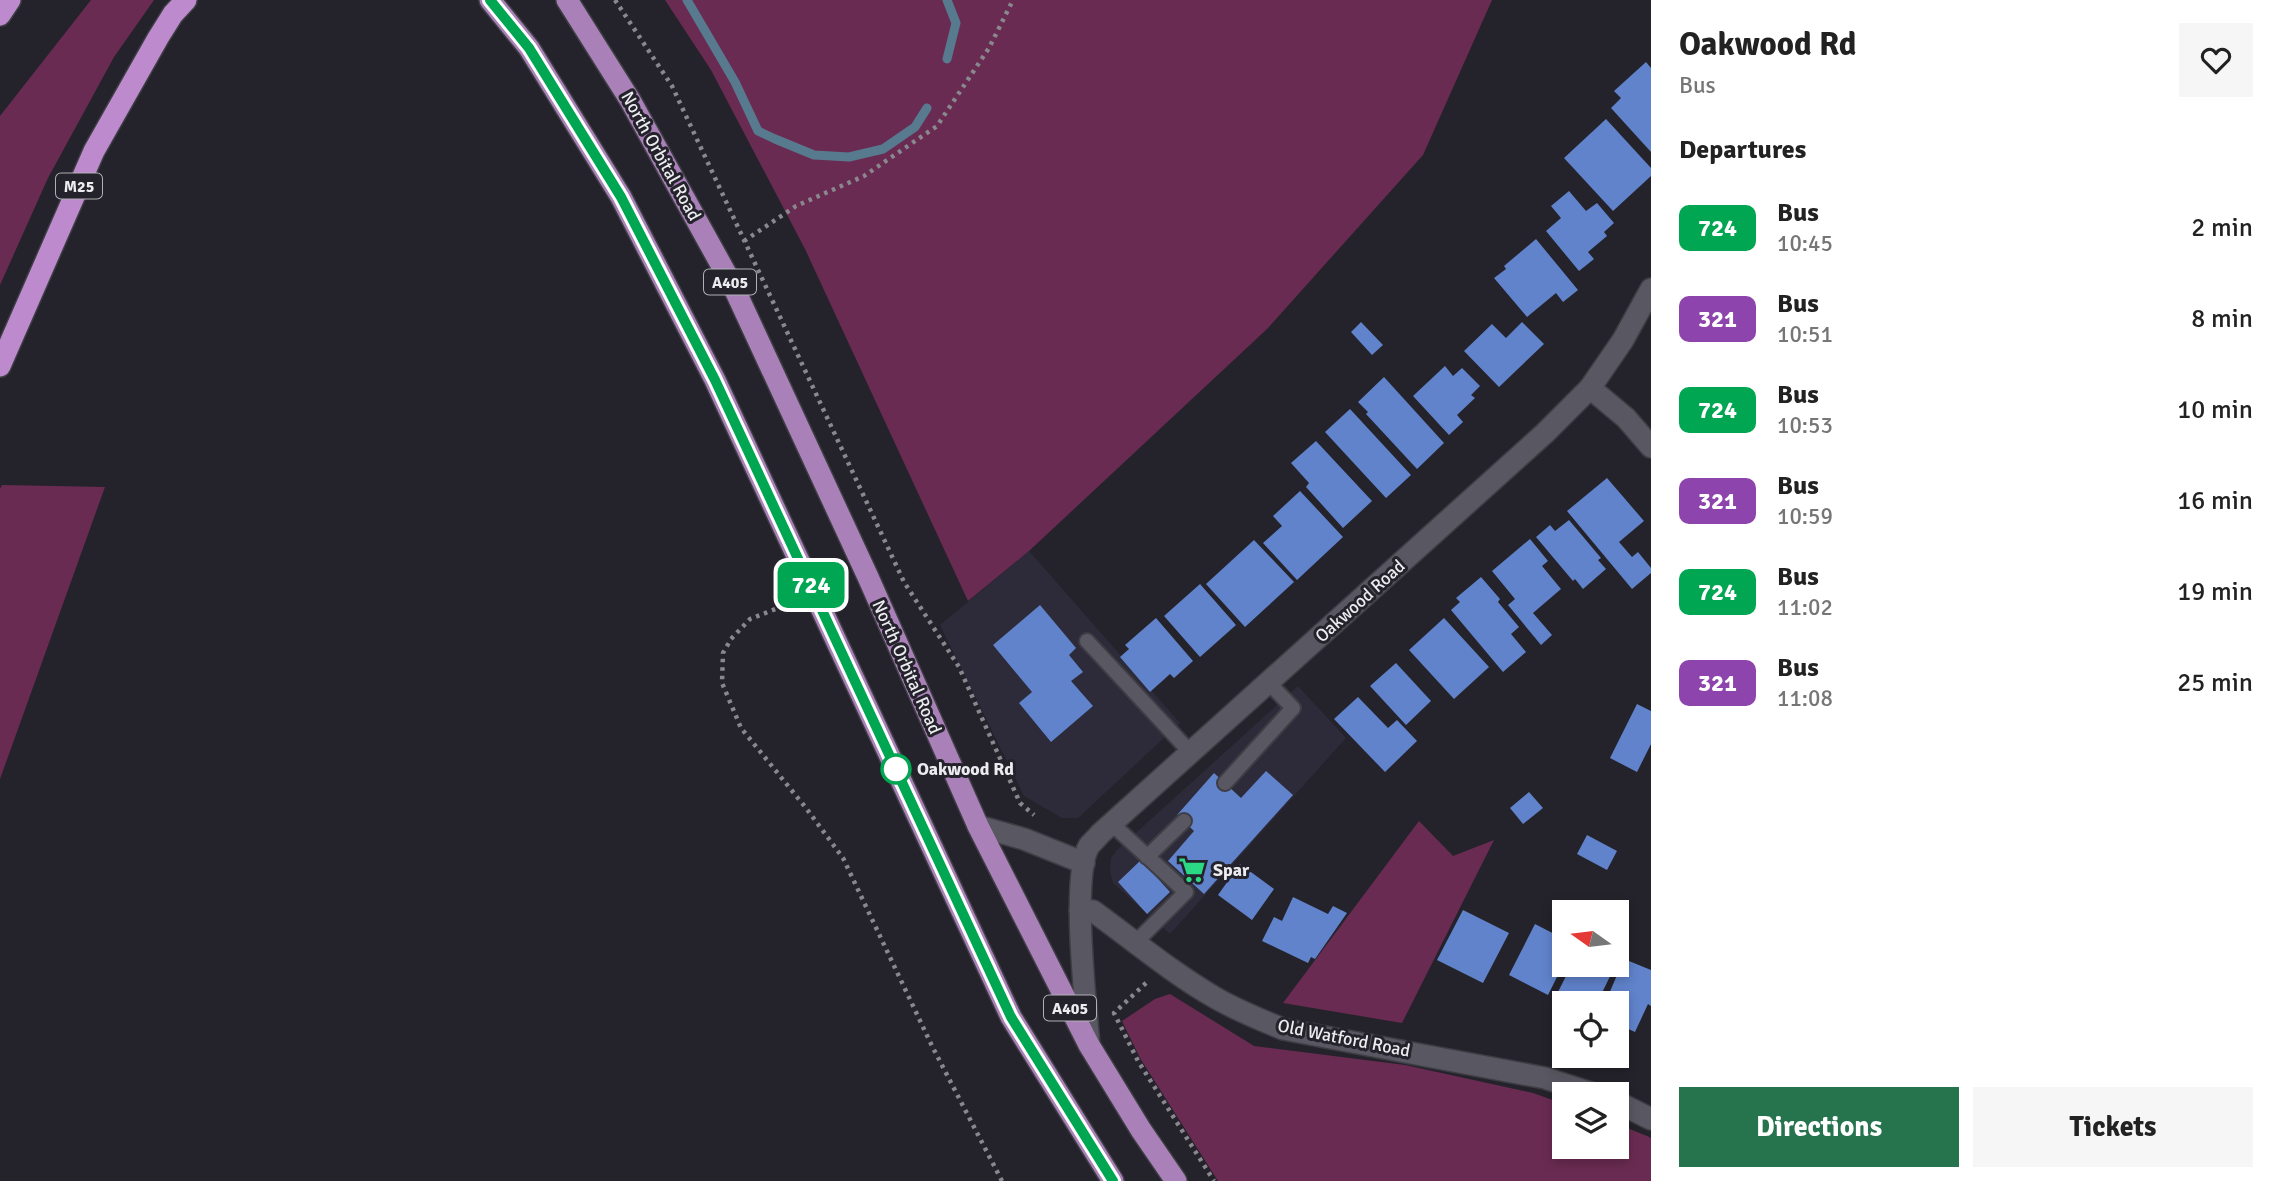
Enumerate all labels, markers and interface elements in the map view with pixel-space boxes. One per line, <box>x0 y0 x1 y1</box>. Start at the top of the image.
button: heart <box>2179 23 2253 97</box>
text: Oakwood Rd <box>1679 24 1857 65</box>
text: Bus <box>1679 71 1716 100</box>
street label: North Orbital Road <box>616 87 706 225</box>
text: Departures <box>1679 134 1806 166</box>
road number: M25 <box>56 174 102 198</box>
text: Bus <box>1777 197 1819 229</box>
text: 2 min <box>2191 212 2253 244</box>
text: 724 <box>1698 213 1737 243</box>
text: 10:45 <box>1777 229 1833 258</box>
road number: A405 <box>704 270 756 294</box>
text: Bus <box>1777 288 1819 320</box>
text: 8 min <box>2191 303 2253 335</box>
text: 321 <box>1698 304 1737 334</box>
text: 10:51 <box>1777 320 1833 349</box>
text: Bus <box>1777 379 1819 411</box>
text: 10 min <box>2177 394 2253 426</box>
text: 724 <box>1698 395 1737 425</box>
text: 10:53 <box>1777 411 1833 440</box>
text: Bus <box>1777 470 1819 502</box>
text: 16 min <box>2177 485 2253 517</box>
text: 321 <box>1698 486 1737 516</box>
text: 10:59 <box>1777 502 1833 531</box>
street label: Oakwood Road <box>1311 555 1409 647</box>
text: Bus <box>1777 561 1819 593</box>
line badge: 724 <box>771 562 851 608</box>
text: 724 <box>792 570 830 600</box>
text: 19 min <box>2177 576 2253 608</box>
text: 724 <box>1698 577 1737 607</box>
text: 11:02 <box>1777 593 1833 622</box>
street label: North Orbital Road <box>868 596 946 738</box>
text: Bus <box>1777 652 1819 684</box>
text: 25 min <box>2177 667 2253 699</box>
text: 321 <box>1698 668 1737 698</box>
text: 11:08 <box>1777 684 1833 713</box>
marker: Oakwood Rd <box>881 754 911 784</box>
place label: Oakwood Rd <box>917 758 1014 780</box>
supermarket icon: Spar <box>1177 855 1207 885</box>
place label: Spar <box>1213 859 1250 881</box>
north arrow <box>1552 900 1629 976</box>
map controls <box>1552 900 1629 1159</box>
button: locate <box>1552 991 1629 1068</box>
road number: A405 <box>1044 996 1096 1020</box>
street label: Old Watford Road <box>1276 1014 1412 1062</box>
button: layers <box>1552 1082 1629 1159</box>
button: Directions <box>1679 1087 1959 1167</box>
button: Tickets <box>1973 1087 2253 1167</box>

